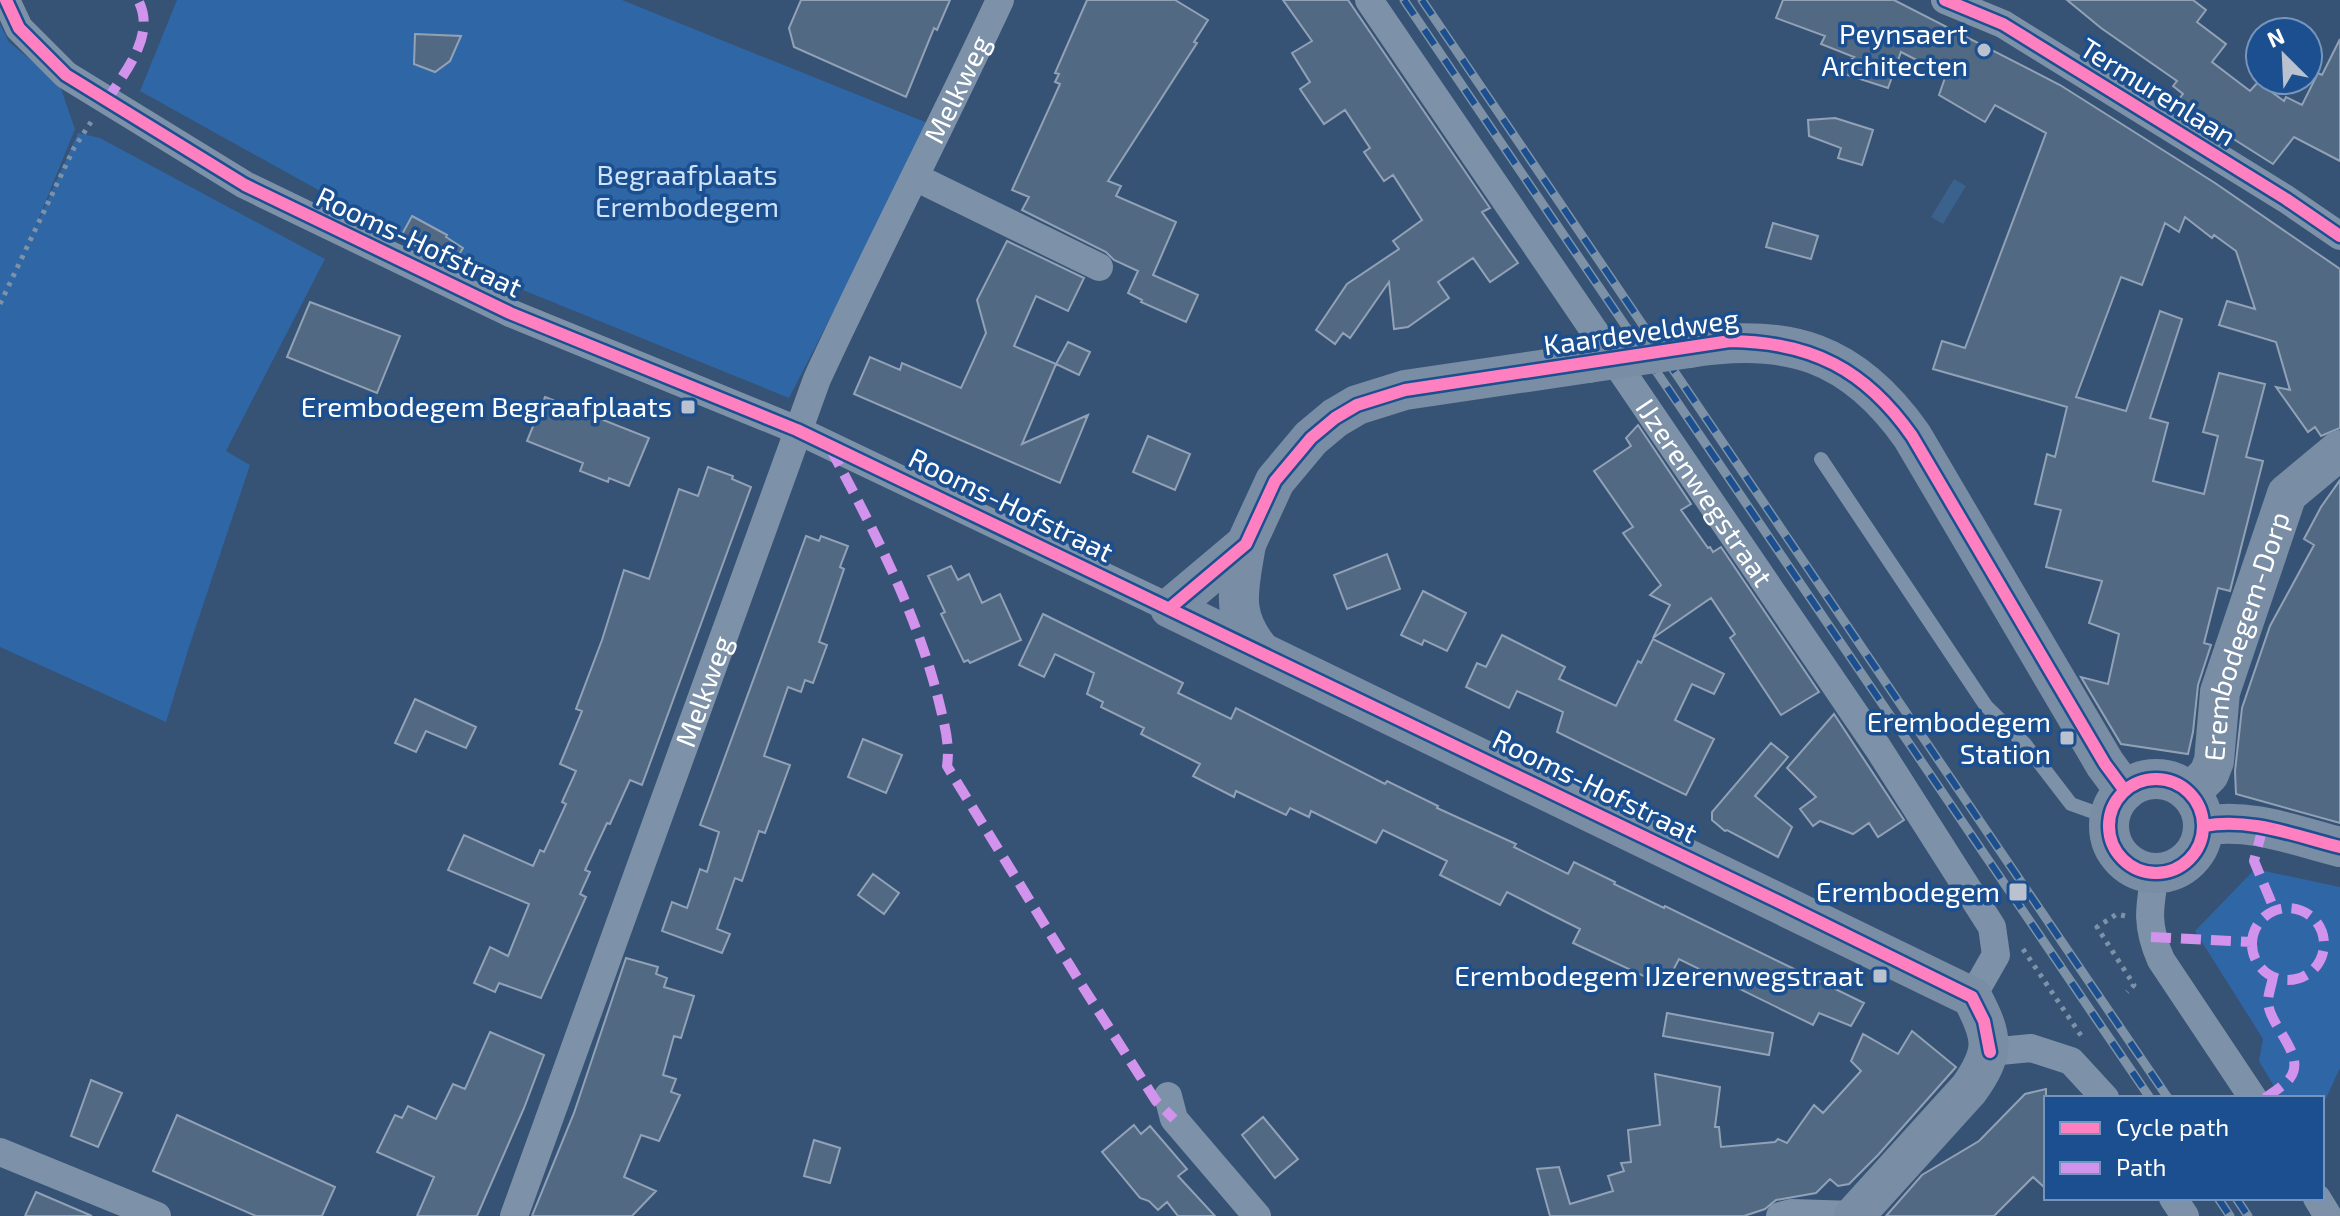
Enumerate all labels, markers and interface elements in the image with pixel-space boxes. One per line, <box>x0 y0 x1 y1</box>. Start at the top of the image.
place label: Peynsaert Architecten <box>1821 16 1968 82</box>
north arrow <box>2244 16 2324 96</box>
text: N <box>2263 22 2288 52</box>
street label: Melkweg <box>916 29 997 149</box>
street label: Termurenlaan <box>2074 30 2243 153</box>
marker: Peynsaert Architecten <box>1975 41 1993 59</box>
park label: Begraafplaats Erembodegem <box>595 157 779 223</box>
street label: Rooms-Hofstraat <box>311 179 528 304</box>
street label: Kaardeveldweg <box>1541 300 1741 362</box>
place label: Erembodegem Begraafplaats <box>301 389 672 423</box>
street label: IJzerenwegstraat <box>1629 392 1781 593</box>
marker: Erembodegem Begraafplaats <box>679 398 697 416</box>
street label: Rooms-Hofstraat <box>904 440 1119 568</box>
street label: Erembodegem-Dorp <box>2196 507 2296 763</box>
street label: Melkweg <box>667 630 739 751</box>
place label: Erembodegem Station <box>1867 704 2051 770</box>
street label: Rooms-Hofstraat <box>1488 721 1703 849</box>
marker: Erembodegem Station <box>2058 729 2076 747</box>
place label: Erembodegem <box>1816 874 2000 908</box>
marker: Erembodegem <box>2007 881 2029 903</box>
place label: Erembodegem IJzerenwegstraat <box>1454 958 1864 992</box>
marker: Erembodegem IJzerenwegstraat <box>1871 967 1889 985</box>
legend <box>2044 1096 2324 1200</box>
text: Cycle path <box>2116 1112 2229 1141</box>
text: Path <box>2116 1152 2166 1181</box>

